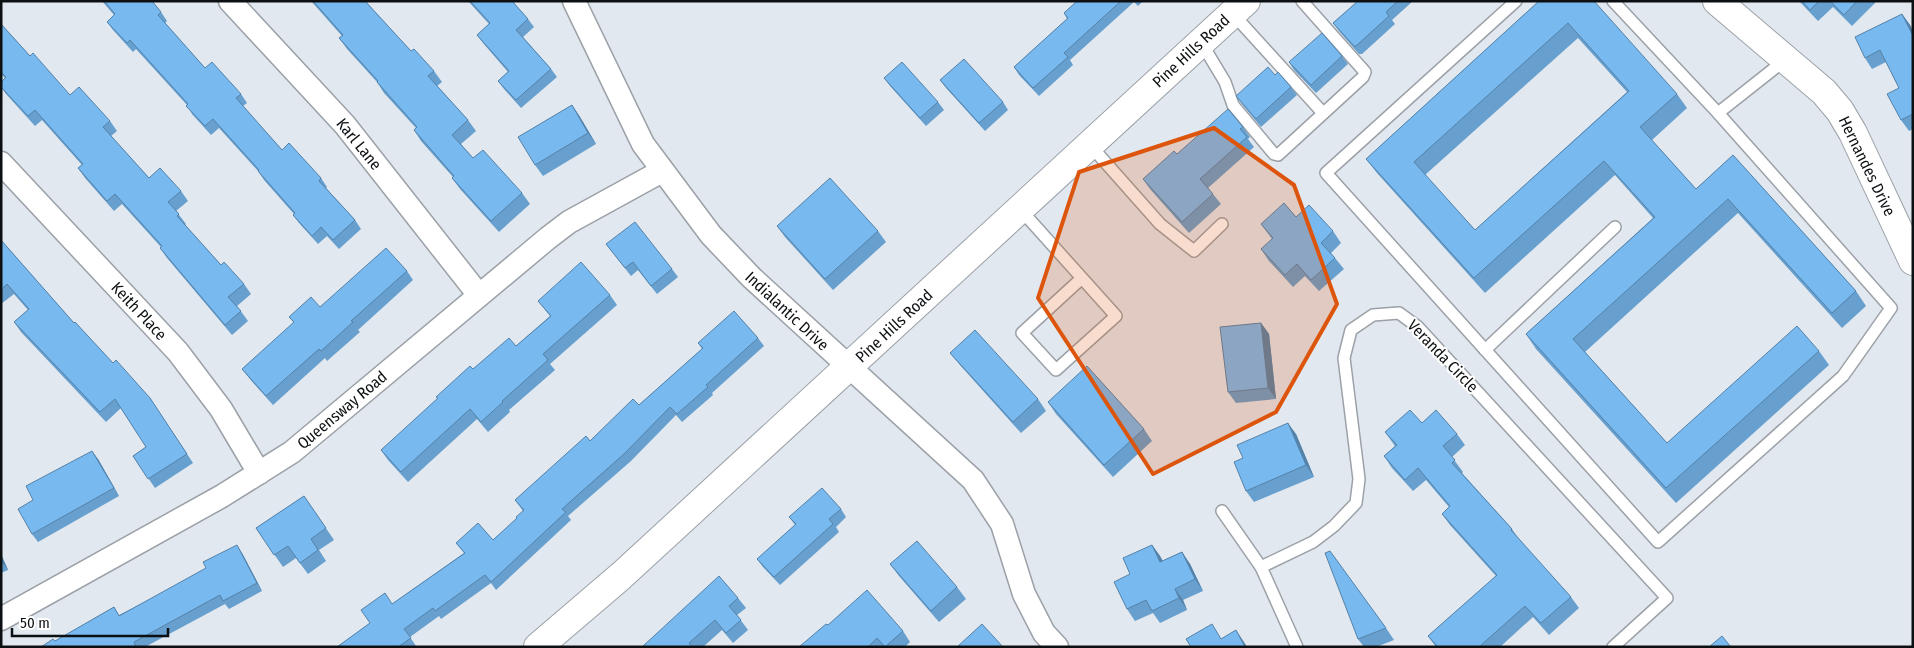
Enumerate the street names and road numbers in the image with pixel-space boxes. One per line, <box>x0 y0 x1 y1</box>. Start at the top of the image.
street label: Pine Hills Road <box>1149 10 1233 92</box>
street label: Hernandes Drive <box>1835 113 1899 219</box>
street label: Karl Lane <box>332 114 386 174</box>
street label: Indialantic Drive <box>741 268 833 355</box>
street label: Keith Place <box>107 278 171 344</box>
street label: Pine Hills Road <box>852 285 936 367</box>
street label: Veranda Circle <box>1404 316 1482 396</box>
street label: Queensway Road <box>293 367 391 453</box>

